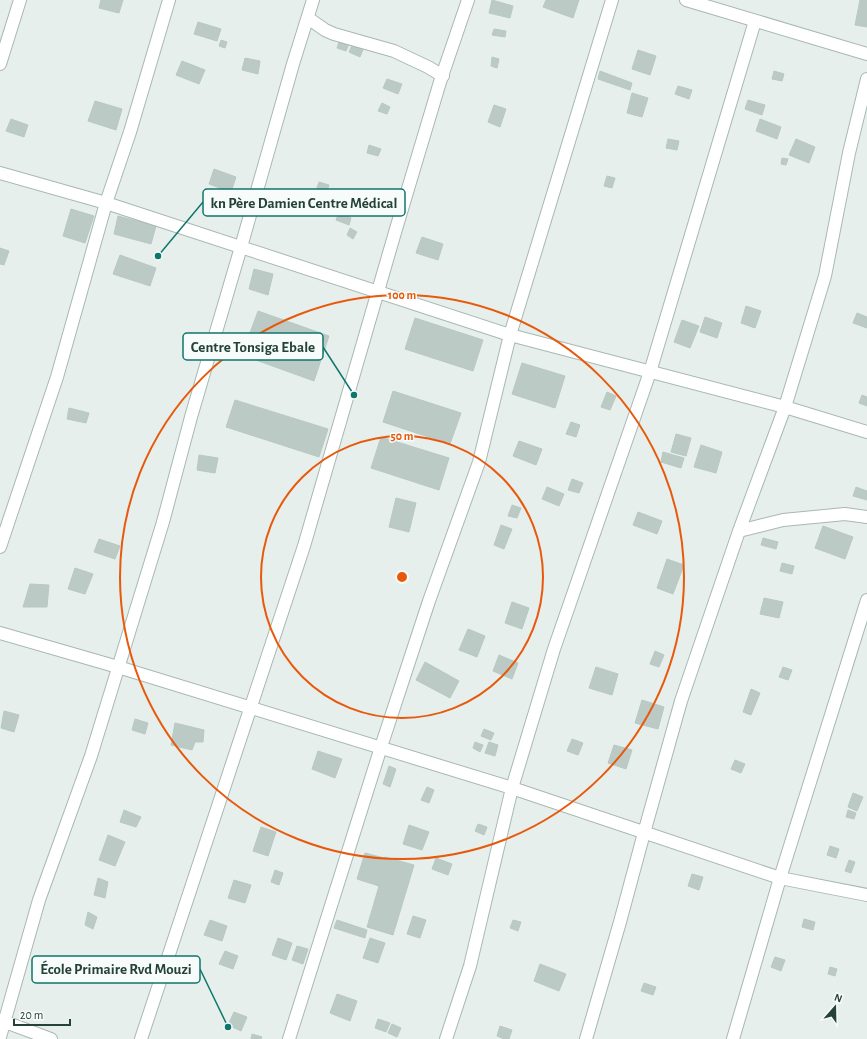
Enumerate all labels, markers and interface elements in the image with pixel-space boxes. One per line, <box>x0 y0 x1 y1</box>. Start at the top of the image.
callout: kn Père Damien Centre Médical <box>203 189 405 216</box>
text: kn Père Damien Centre Médical <box>211 196 397 211</box>
text: 100 m <box>388 289 416 301</box>
callout: Centre Tonsiga Ebale <box>183 333 323 360</box>
text: Centre Tonsiga Ebale <box>191 340 315 355</box>
text: 50 m <box>391 430 414 442</box>
centre of rings <box>395 570 409 584</box>
callout: École Primaire Rvd Mouzi <box>32 956 200 983</box>
text: École Primaire Rvd Mouzi <box>40 960 192 977</box>
north arrow <box>815 987 855 1027</box>
text: N <box>833 992 844 1005</box>
scale bar <box>14 1001 70 1027</box>
text: 20 m <box>20 1009 43 1021</box>

